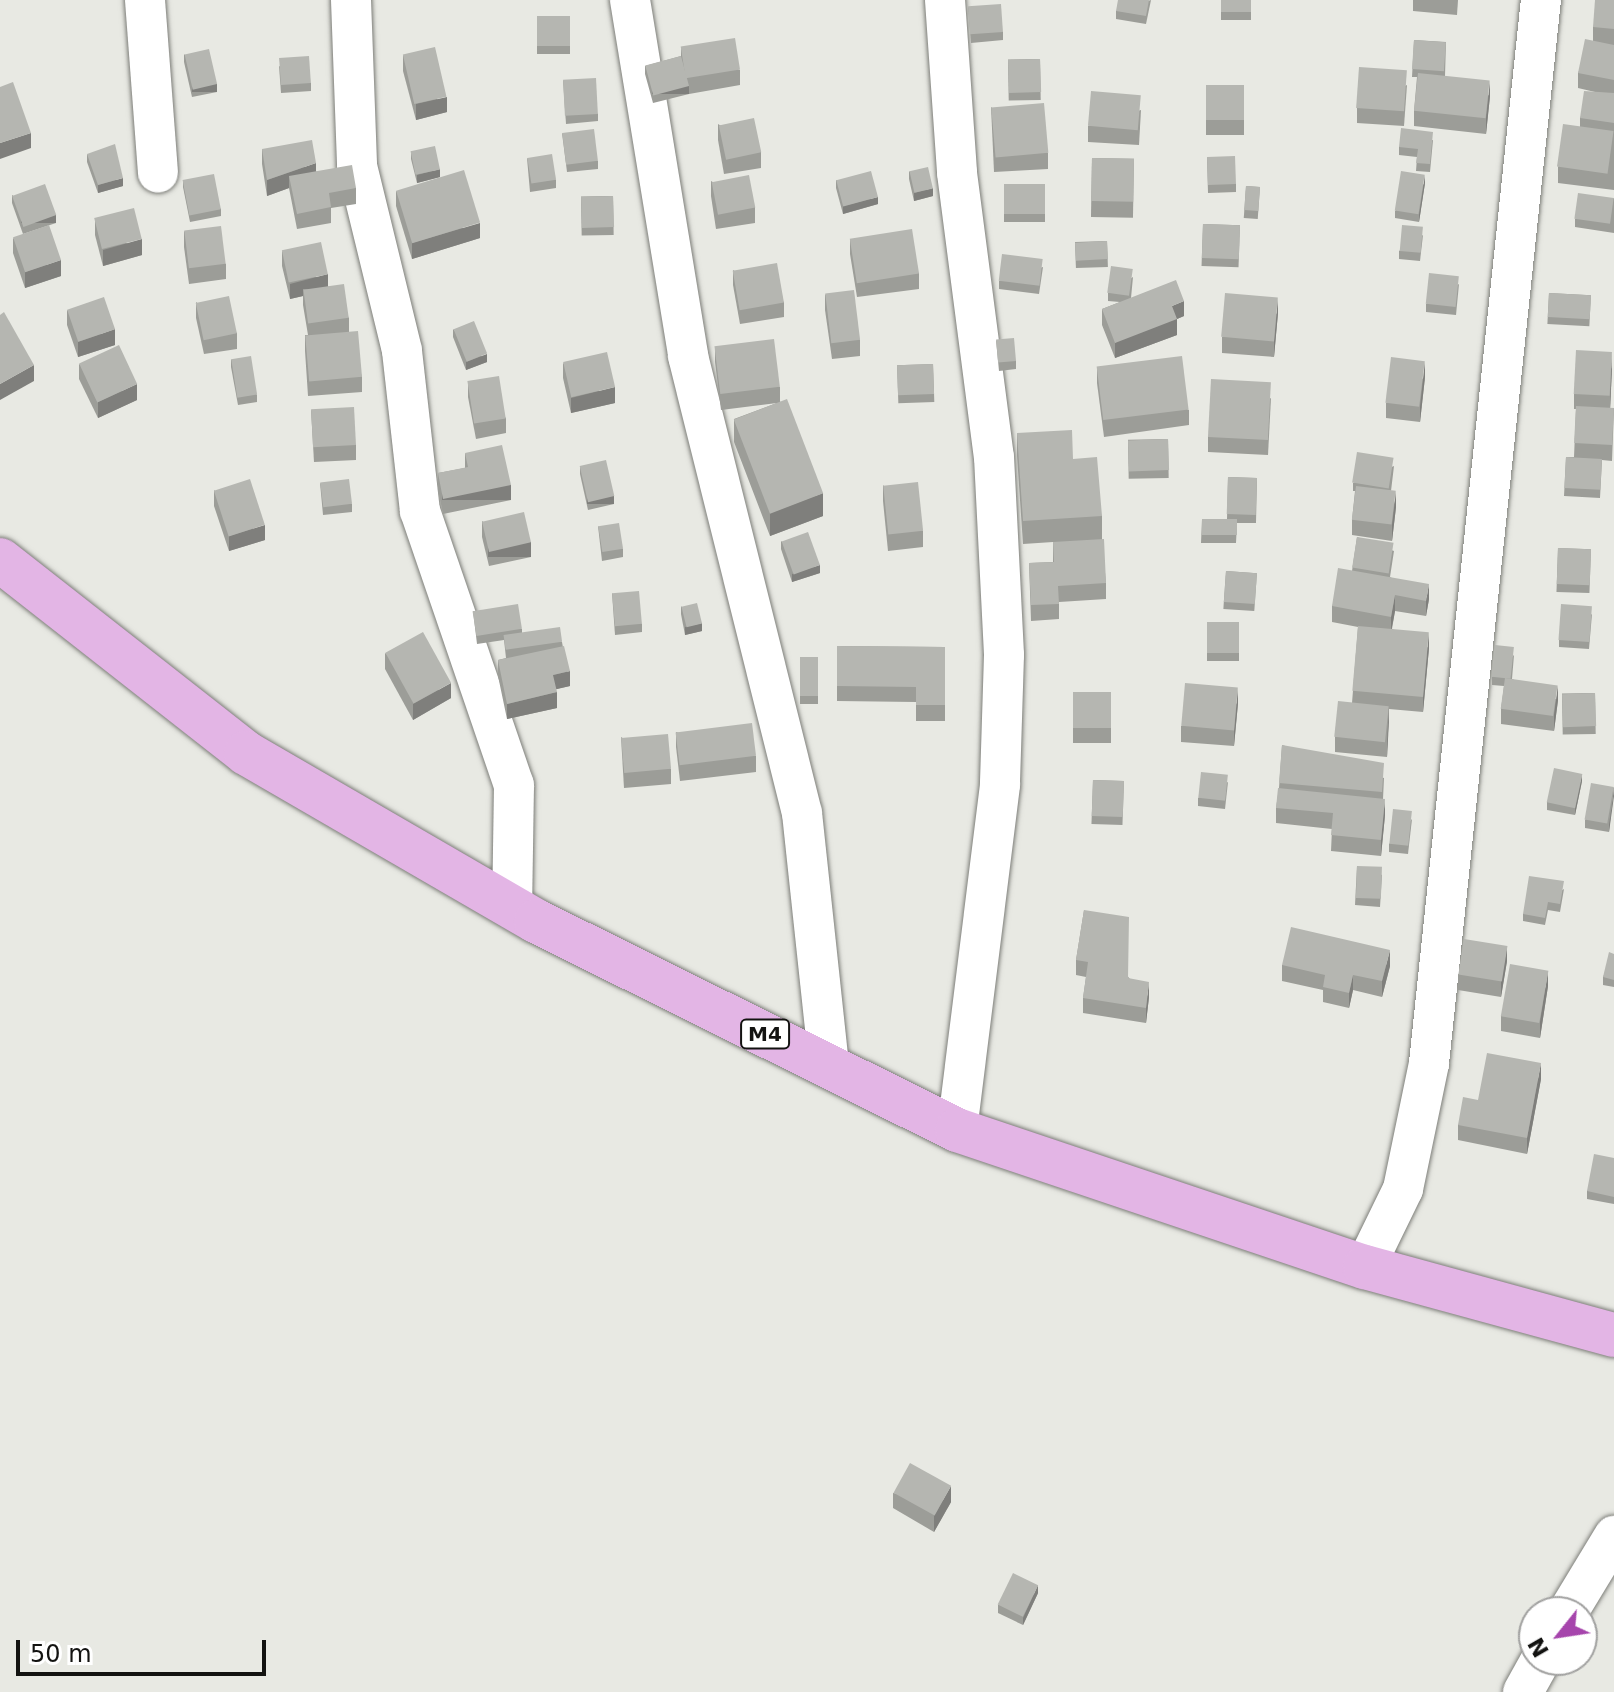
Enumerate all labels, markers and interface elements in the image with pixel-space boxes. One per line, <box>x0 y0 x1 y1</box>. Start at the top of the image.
road number: M4 <box>739 1018 791 1050</box>
north arrow <box>1518 1596 1598 1676</box>
scale bar <box>20 1624 270 1674</box>
text: N <box>1523 1633 1554 1661</box>
text: 50 m <box>30 1640 92 1668</box>

